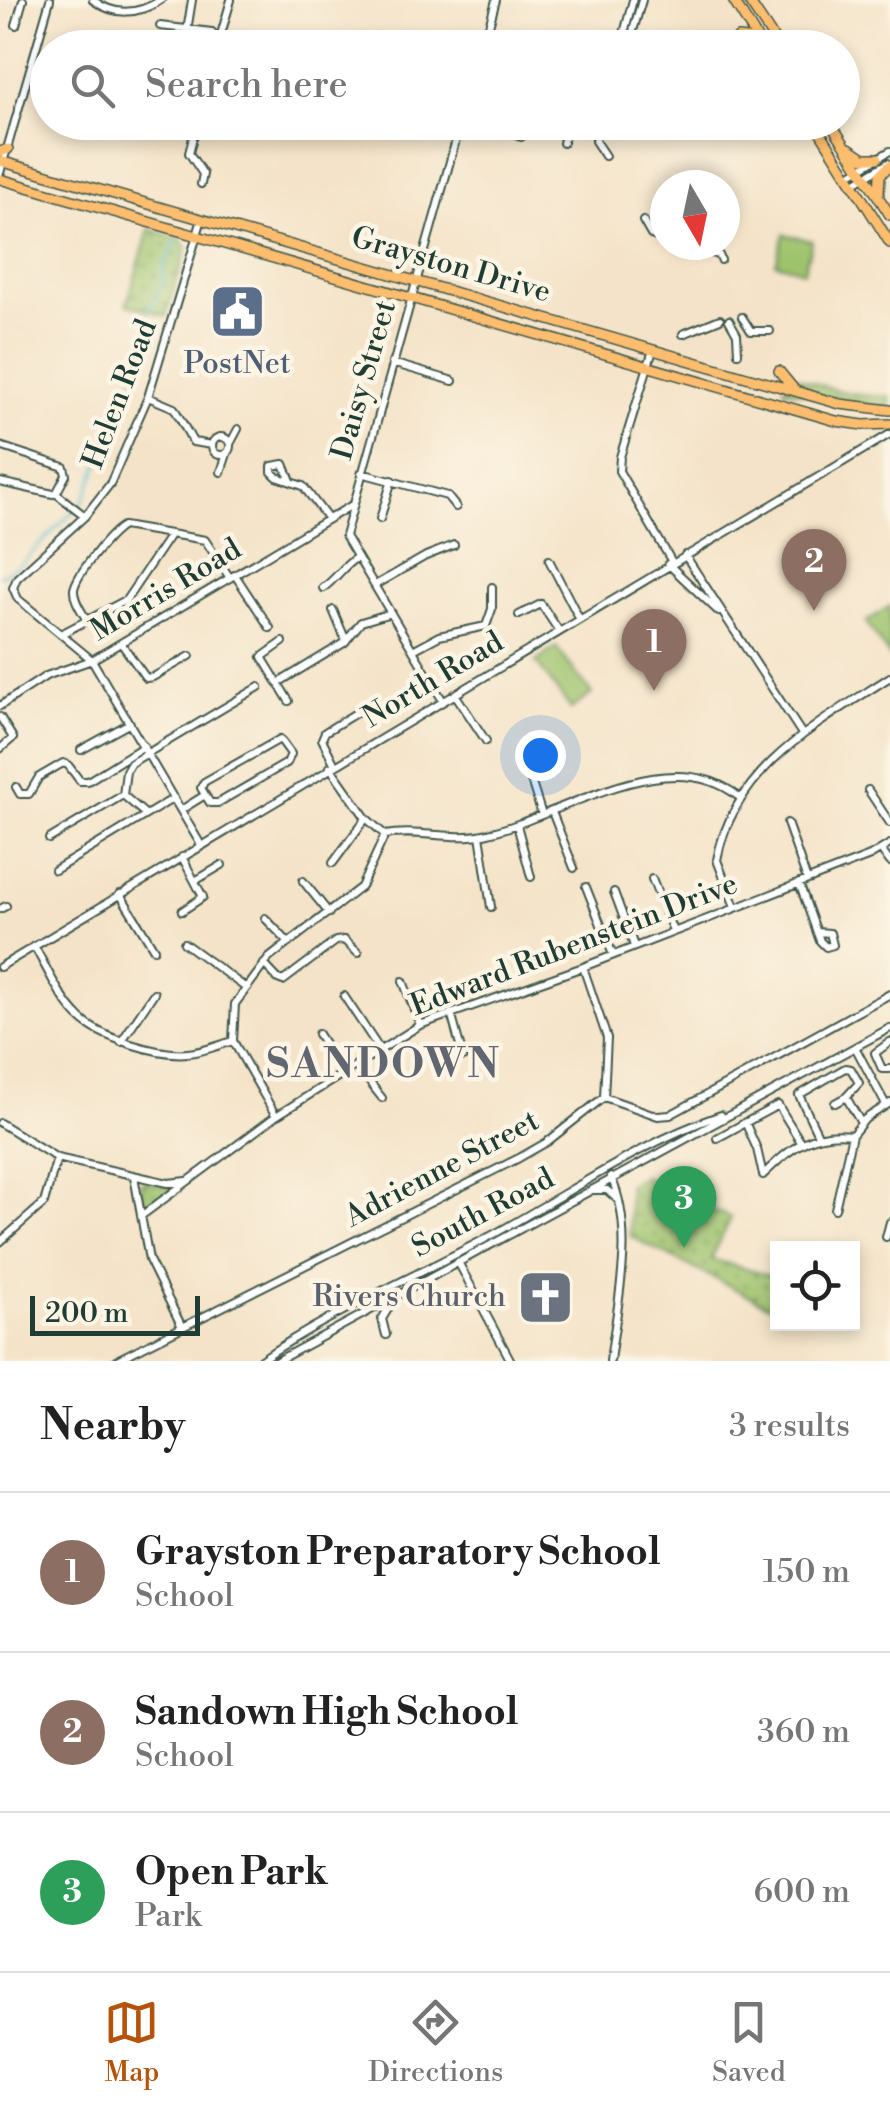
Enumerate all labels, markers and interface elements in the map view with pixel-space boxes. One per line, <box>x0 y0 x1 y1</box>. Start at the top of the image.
search box <box>30 30 860 140</box>
icon: search <box>65 58 120 113</box>
text: Search here <box>145 62 348 109</box>
north arrow <box>650 170 740 260</box>
street label: Grayston Drive <box>347 218 555 312</box>
public building icon: PostNet <box>207 281 267 341</box>
street label: Daisy Street <box>323 295 405 464</box>
street label: Helen Road <box>74 314 166 474</box>
place label: PostNet <box>183 345 291 383</box>
pin: 2 <box>782 528 846 611</box>
street label: Morris Road <box>84 530 248 650</box>
pin: 1 <box>622 608 686 691</box>
street label: North Road <box>356 623 510 737</box>
your location <box>515 730 566 781</box>
street label: Edward Rubenstein Drive <box>405 865 743 1025</box>
district label: SANDOWN <box>266 1040 502 1090</box>
street label: Adrienne Street <box>338 1102 546 1237</box>
street label: South Road <box>405 1160 561 1266</box>
pin: 3 <box>652 1166 716 1248</box>
map controls <box>770 1241 860 1331</box>
button: locate <box>770 1241 860 1331</box>
church icon: Rivers Church <box>515 1267 575 1327</box>
place label: Rivers Church <box>313 1278 506 1316</box>
scale bar <box>30 1291 200 1336</box>
text: 200 m <box>45 1296 128 1331</box>
text: Nearby <box>40 1400 185 1453</box>
text: 3 results <box>729 1406 850 1446</box>
text: Grayston Preparatory School <box>135 1529 660 1576</box>
text: 1 <box>65 1552 80 1592</box>
text: 150 m <box>763 1552 850 1592</box>
text: School <box>135 1576 234 1616</box>
text: Sandown High School <box>135 1689 518 1736</box>
text: 2 <box>62 1712 83 1752</box>
text: 360 m <box>757 1712 850 1752</box>
text: School <box>135 1736 234 1776</box>
text: Open Park <box>135 1849 328 1896</box>
text: 3 <box>63 1872 82 1912</box>
text: 600 m <box>754 1872 850 1912</box>
text: Park <box>135 1896 202 1936</box>
tab: Map <box>104 1995 159 2090</box>
tab: Directions <box>368 1995 503 2090</box>
tab: Saved <box>712 1995 786 2090</box>

